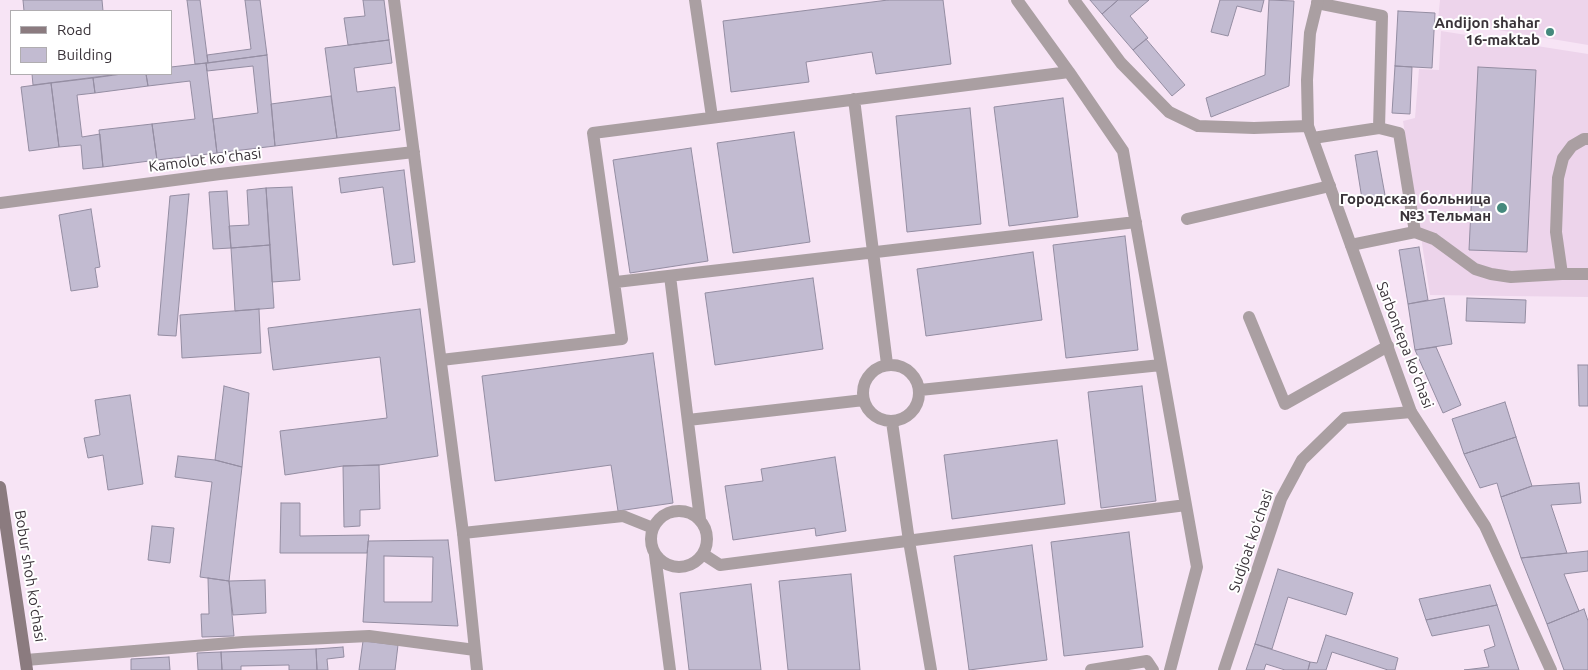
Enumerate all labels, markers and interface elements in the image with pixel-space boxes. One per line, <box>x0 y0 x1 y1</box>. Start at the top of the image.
legend <box>10 10 172 75</box>
place label: Andijon shahar 16-maktab <box>1435 14 1540 49</box>
text: Road <box>57 21 92 38</box>
marker: Andijon shahar 16-maktab <box>1544 26 1556 38</box>
text: Building <box>57 46 112 63</box>
street label: Kamolot ko'chasi <box>148 144 262 176</box>
place label: Городская больница №3 Тельман <box>1340 190 1491 225</box>
marker: Городская больница №3 Тельман <box>1495 201 1509 215</box>
street label: Sarbontepa ko'chasi <box>1373 279 1437 411</box>
street label: Sudjoat koʻchasi <box>1225 487 1277 595</box>
street label: Bobur shoh koʻchasi <box>11 509 49 643</box>

